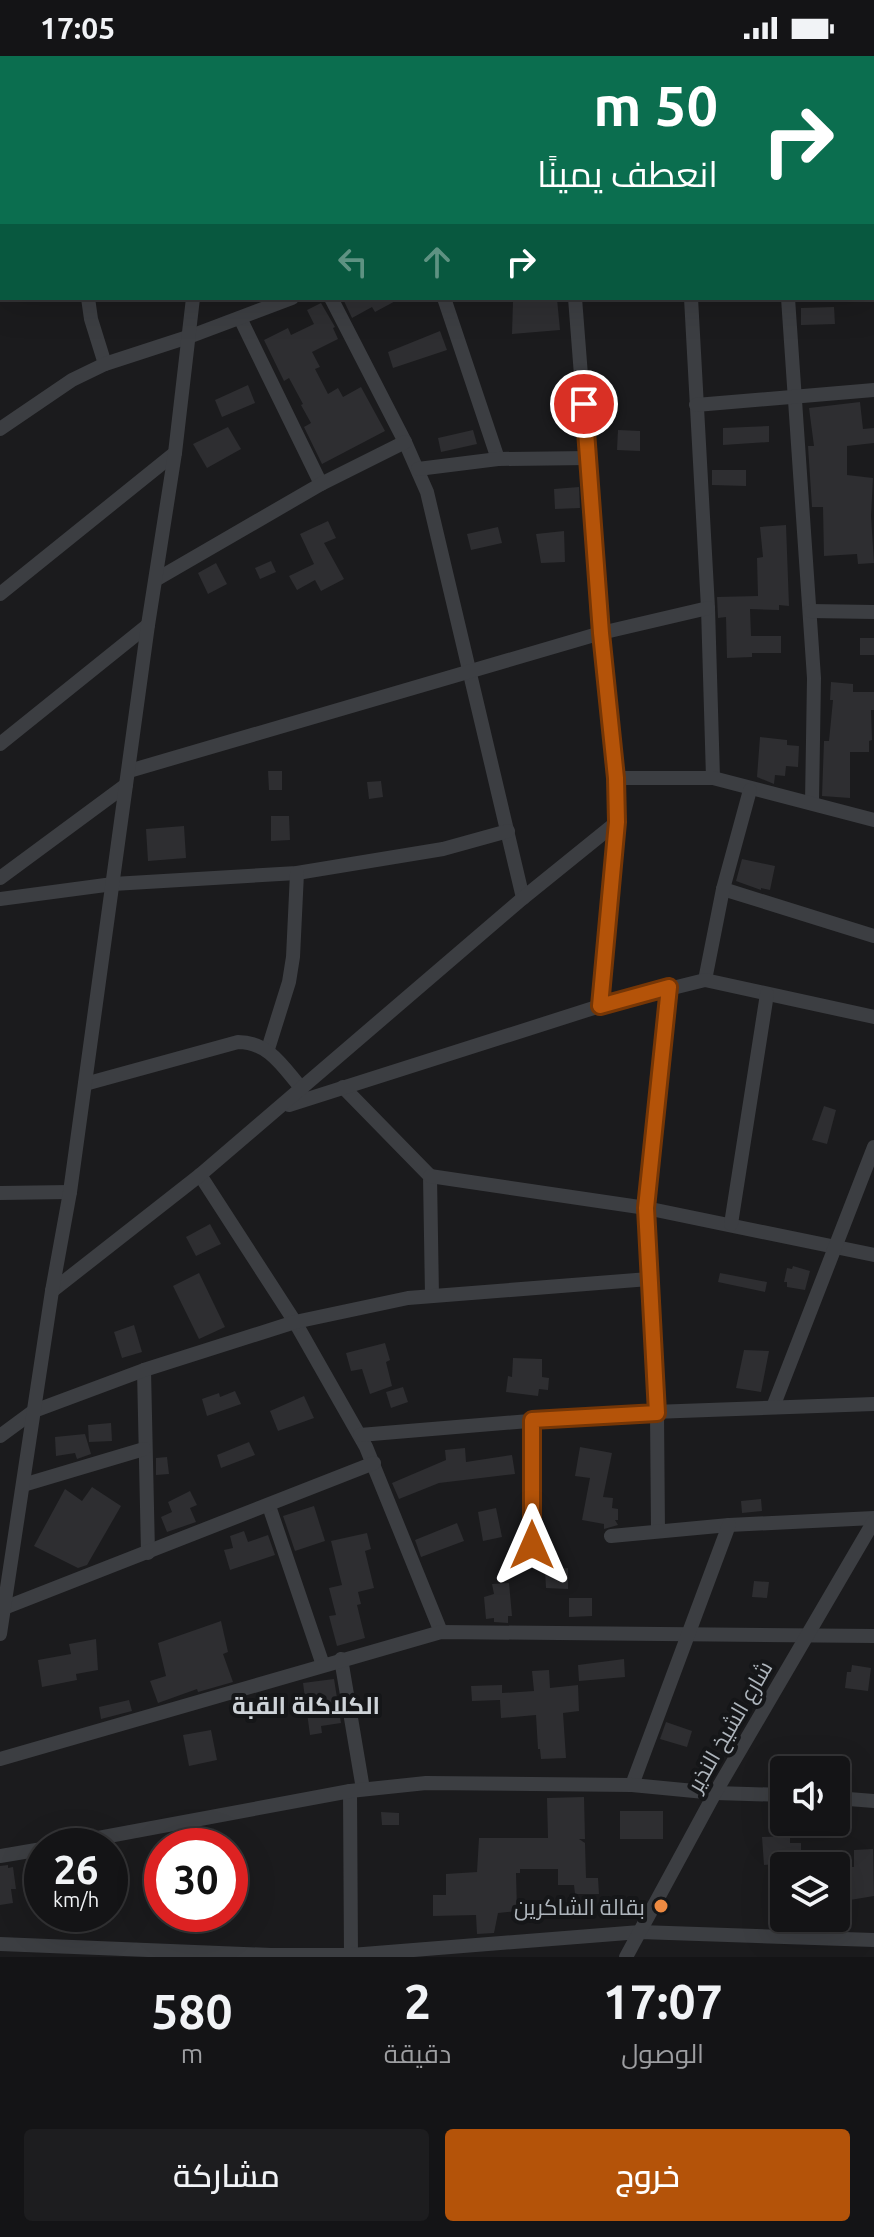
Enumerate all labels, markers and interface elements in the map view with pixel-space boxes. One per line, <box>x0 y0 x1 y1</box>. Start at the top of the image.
text: 17:05 <box>40 11 115 45</box>
text: 50 m <box>593 74 718 137</box>
icon: right <box>746 88 850 192</box>
text: انعطف يمينًا <box>537 153 718 194</box>
icon: left <box>331 240 375 284</box>
icon: ahead <box>415 240 459 284</box>
icon: right <box>499 240 543 284</box>
pin <box>550 370 618 438</box>
icon: arrive <box>562 382 606 426</box>
position arrow <box>490 1503 574 1587</box>
street label: شارع الشيخ النذير <box>681 1656 779 1799</box>
district label: الكلاكلة القبة <box>232 1692 380 1719</box>
map controls <box>770 1756 850 1932</box>
button: sound <box>770 1756 850 1836</box>
speed limit sign: 30 <box>144 1828 248 1932</box>
text: 26 <box>53 1847 99 1892</box>
button: layers <box>770 1852 850 1932</box>
text: km/h <box>53 1888 99 1911</box>
place label: بقالة الشاكرين <box>514 1894 645 1921</box>
marker: بقالة الشاكرين <box>652 1897 670 1915</box>
text: 2 <box>404 1974 431 2028</box>
text: 17:07 <box>603 1974 723 2028</box>
text: 580 <box>151 1984 233 2038</box>
text: m <box>181 2039 203 2068</box>
text: دقيقة <box>384 2039 451 2068</box>
text: الوصول <box>621 2039 704 2068</box>
button: مشاركة <box>24 2129 429 2221</box>
button: خروج <box>445 2129 850 2221</box>

